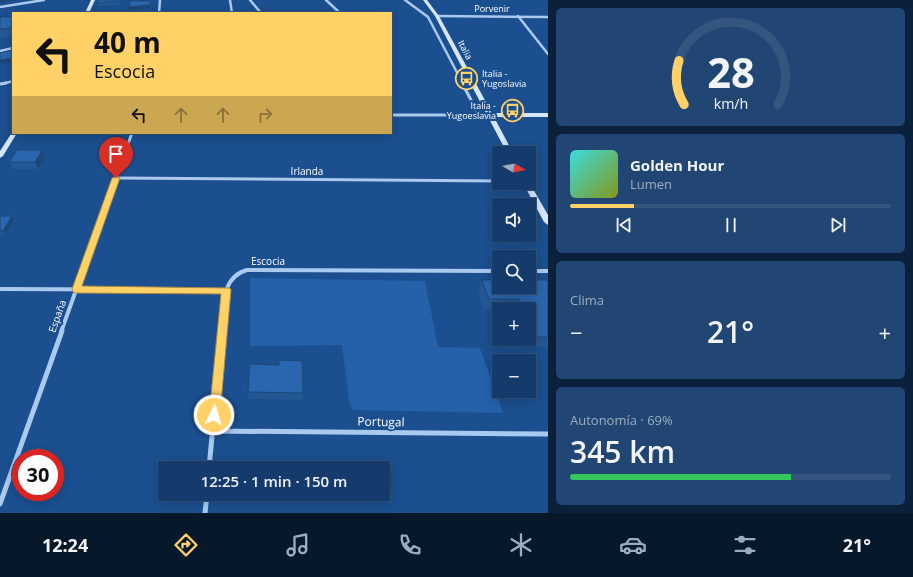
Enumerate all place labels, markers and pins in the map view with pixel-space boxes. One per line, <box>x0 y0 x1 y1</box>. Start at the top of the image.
bus stop icon: Italia - Yugoslavia <box>454 66 480 92</box>
place label: Italia - Yugoslavia <box>482 67 526 90</box>
bus stop icon: Italia - Yugoeslavia <box>499 98 525 124</box>
place label: Italia - Yugoeslavia <box>447 99 496 122</box>
pin <box>99 137 133 178</box>

